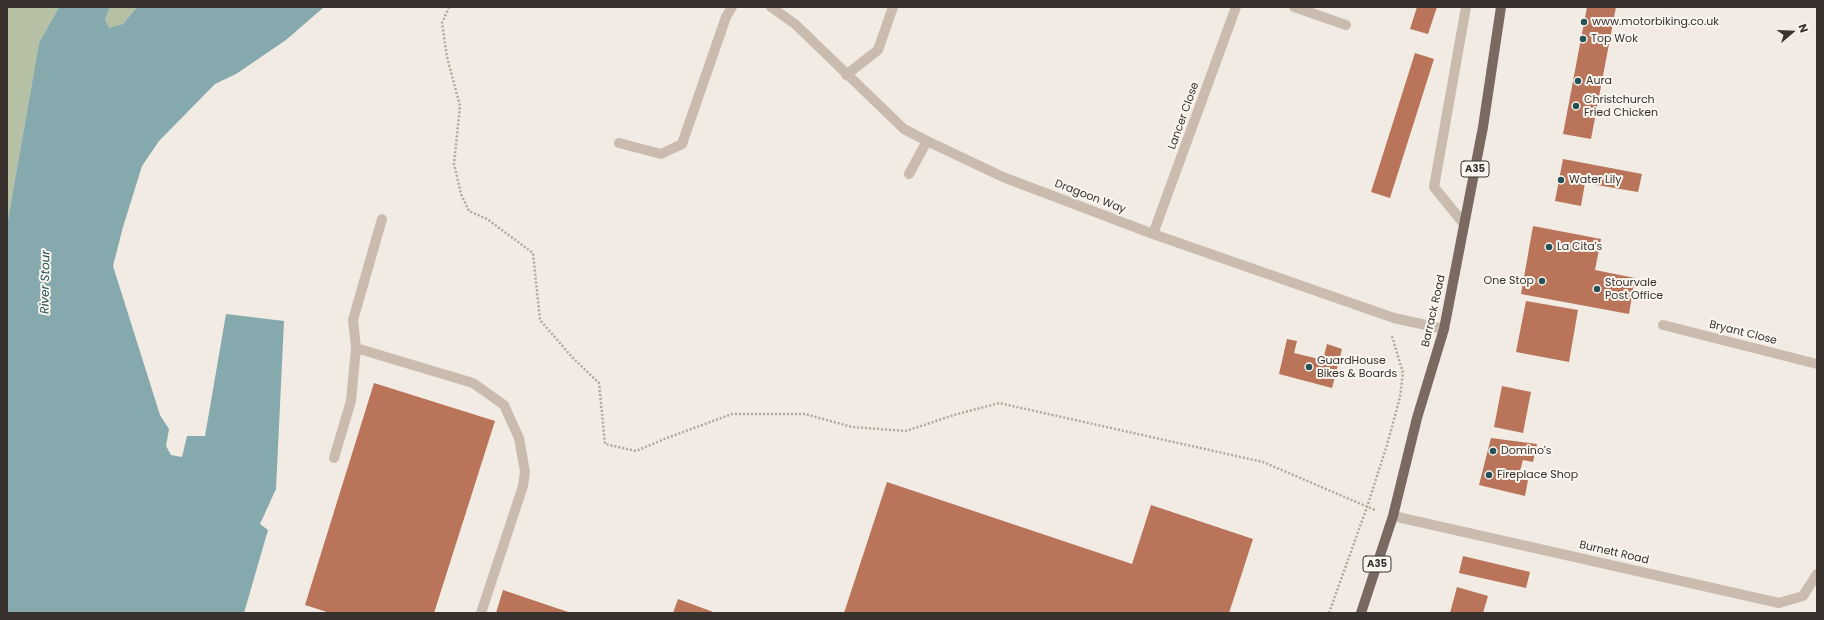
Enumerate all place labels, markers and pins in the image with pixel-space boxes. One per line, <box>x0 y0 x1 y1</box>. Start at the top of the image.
place label: www.motorbiking.co.uk <box>1592 15 1719 29</box>
marker: www.motorbiking.co.uk <box>1579 17 1589 27</box>
place label: Top Wok <box>1591 32 1638 46</box>
marker: Top Wok <box>1578 34 1588 44</box>
place label: Aura <box>1586 74 1612 88</box>
marker: Aura <box>1573 76 1583 86</box>
place label: Christchurch Fried Chicken <box>1584 93 1658 119</box>
marker: Christchurch Fried Chicken <box>1571 101 1581 111</box>
place label: Water Lily <box>1569 173 1621 187</box>
marker: Water Lily <box>1556 175 1566 185</box>
place label: La Cita's <box>1557 240 1602 254</box>
marker: La Cita's <box>1544 242 1554 252</box>
place label: One Stop <box>1484 274 1534 288</box>
marker: One Stop <box>1537 276 1547 286</box>
place label: Stourvale Post Office <box>1605 276 1663 302</box>
marker: Stourvale Post Office <box>1592 284 1602 294</box>
place label: GuardHouse Bikes & Boards <box>1317 354 1397 380</box>
marker: GuardHouse Bikes & Boards <box>1304 362 1314 372</box>
place label: Domino's <box>1501 444 1551 458</box>
marker: Domino's <box>1488 446 1498 456</box>
place label: Fireplace Shop <box>1497 468 1578 482</box>
marker: Fireplace Shop <box>1484 470 1494 480</box>

